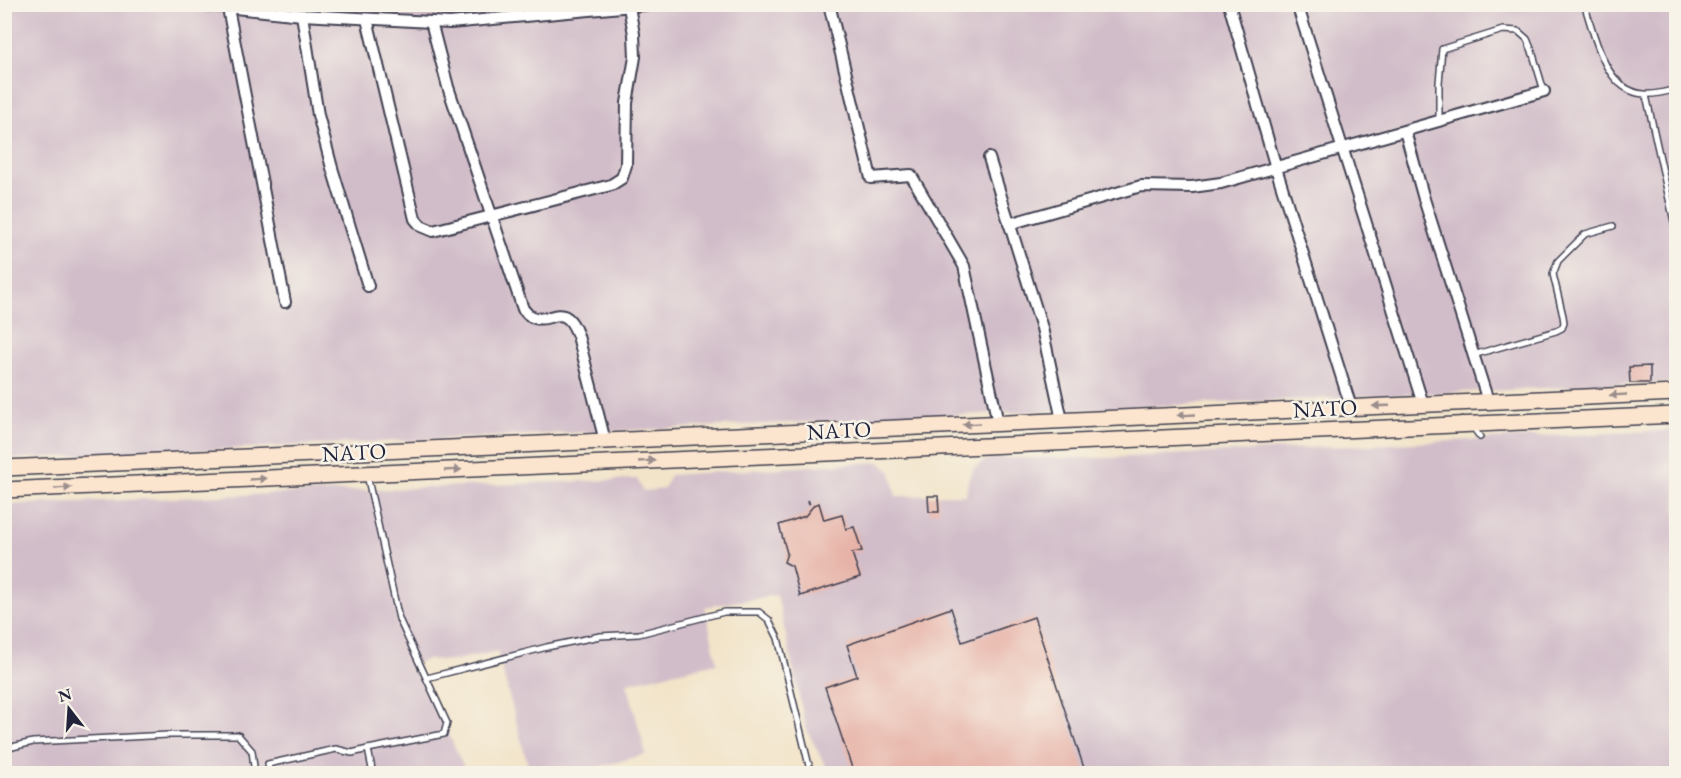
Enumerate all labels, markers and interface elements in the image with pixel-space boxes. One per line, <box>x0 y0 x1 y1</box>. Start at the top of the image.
one-way arrow <box>1609 391 1628 400</box>
street label: ΝΑΤΟ <box>1292 392 1358 425</box>
one-way arrow <box>1372 401 1391 410</box>
one-way arrow <box>1177 410 1196 419</box>
street label: ΝΑΤΟ <box>806 414 872 447</box>
one-way arrow <box>961 420 980 429</box>
street label: ΝΑΤΟ <box>321 436 387 469</box>
one-way arrow <box>638 457 657 466</box>
one-way arrow <box>443 466 462 475</box>
one-way arrow <box>248 474 267 483</box>
one-way arrow <box>53 483 72 492</box>
north arrow <box>39 679 99 739</box>
text: N <box>55 683 74 707</box>

